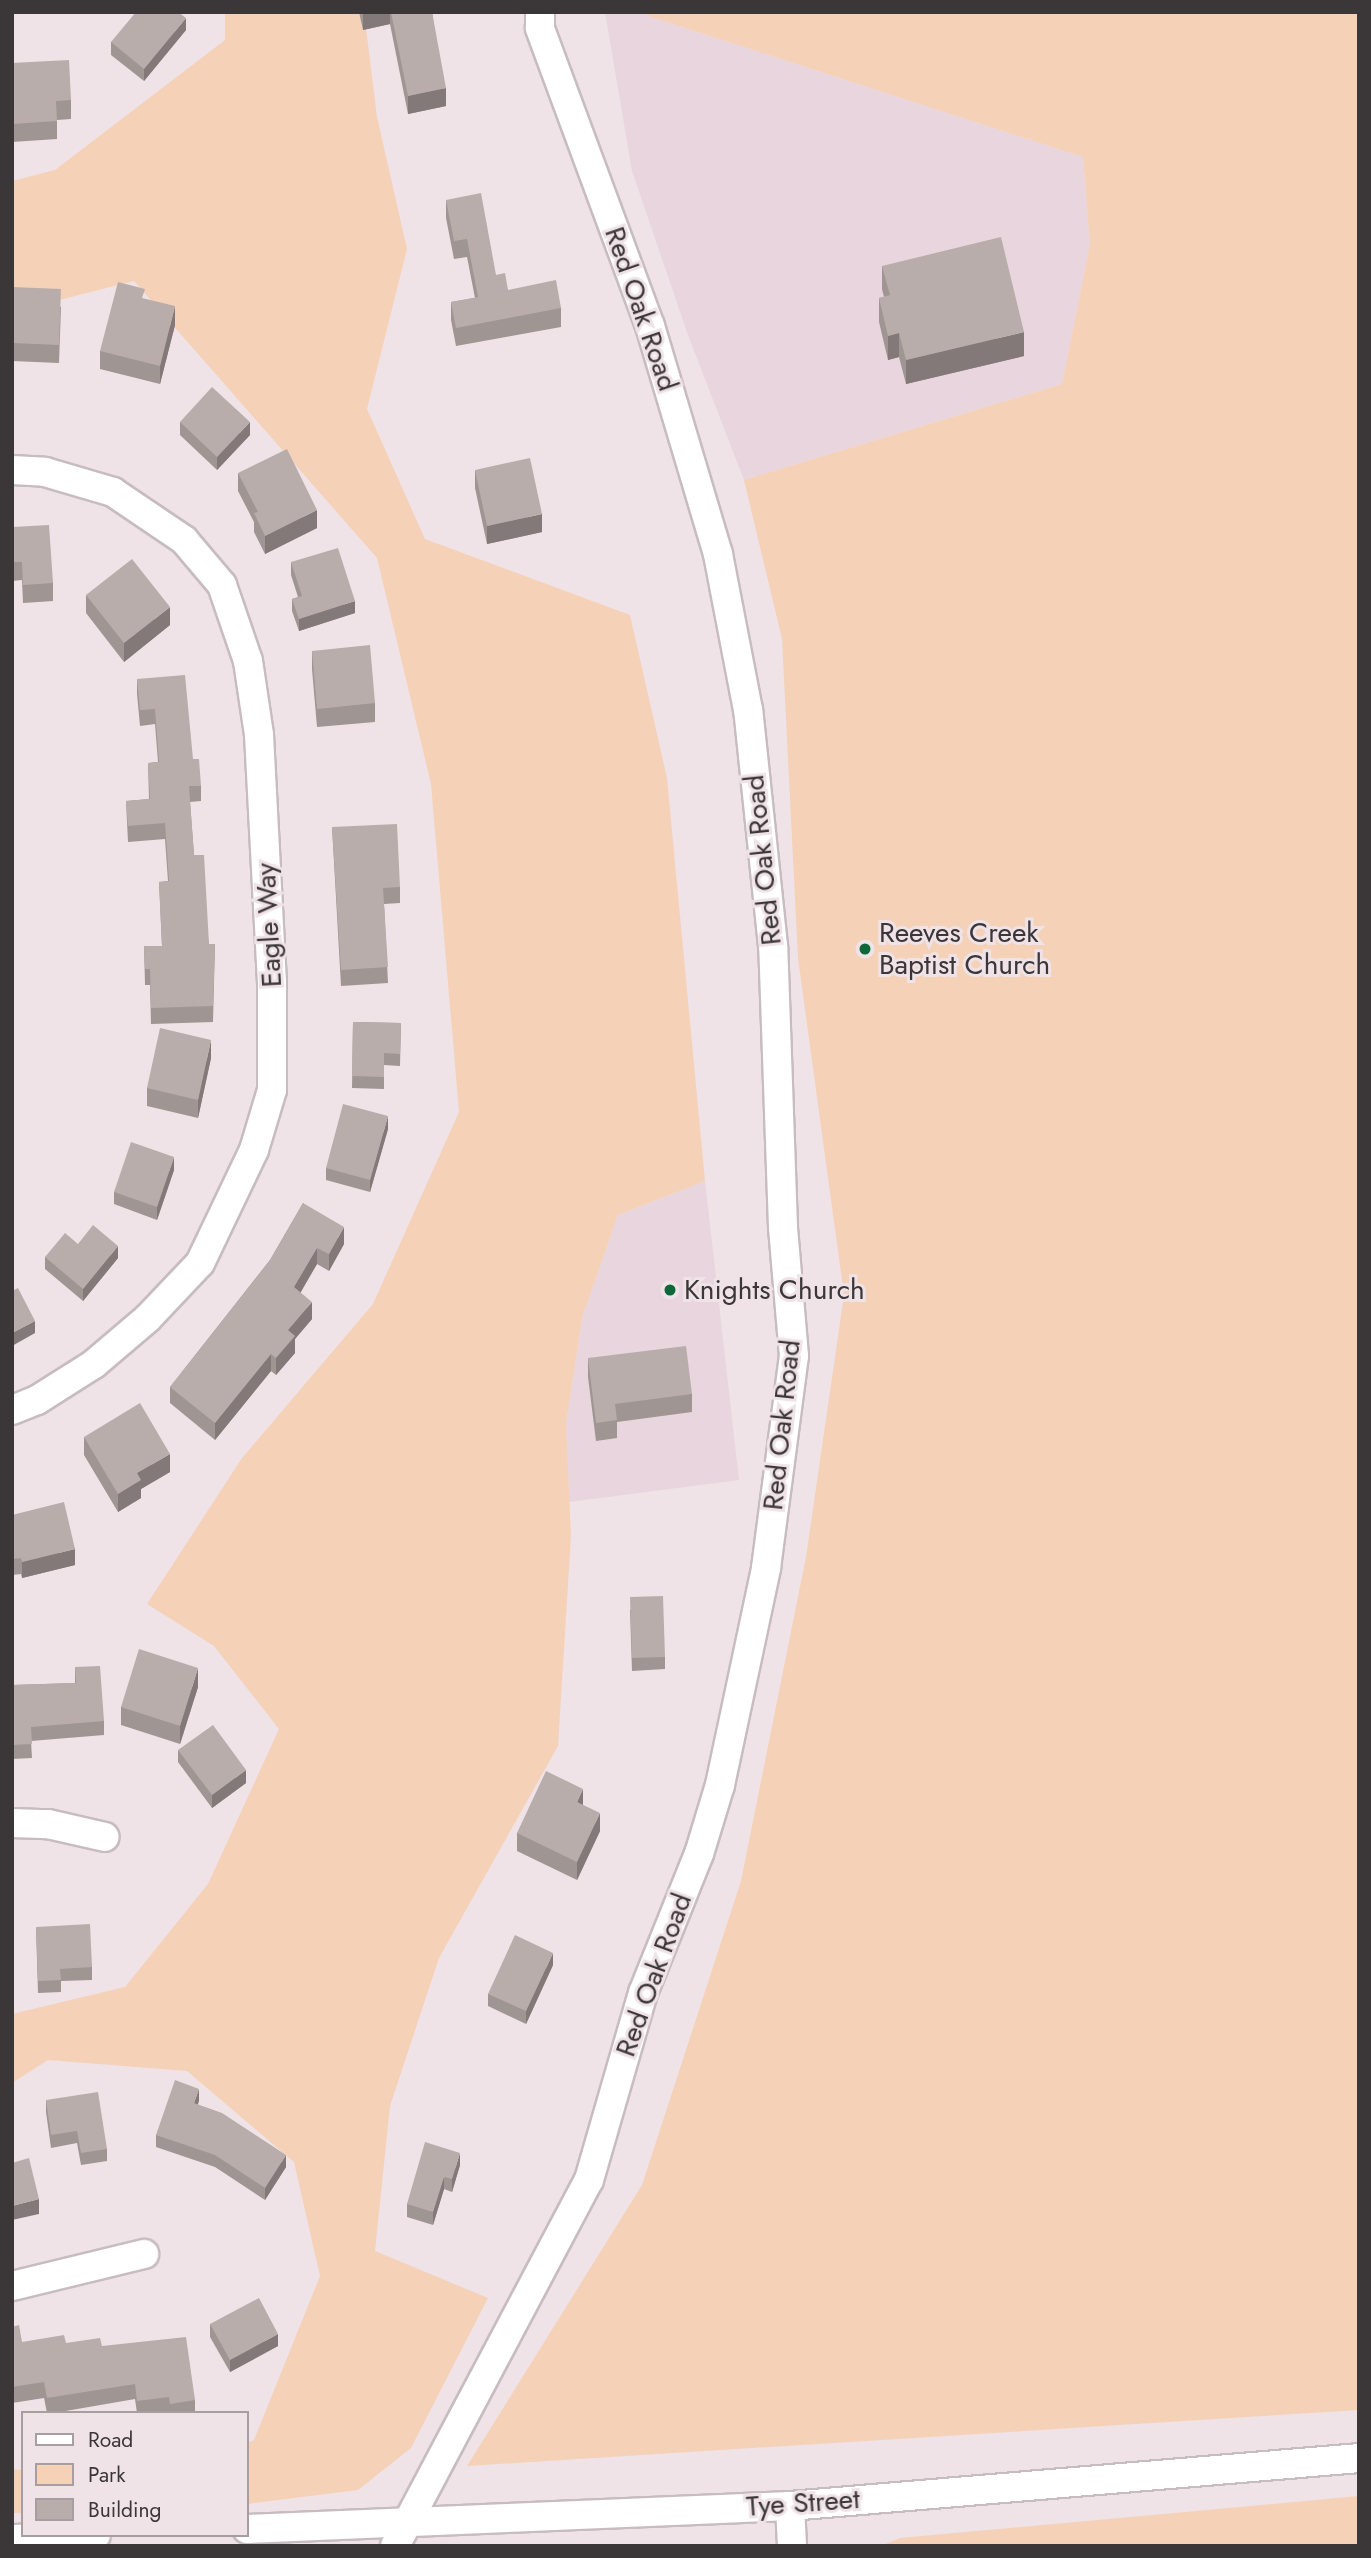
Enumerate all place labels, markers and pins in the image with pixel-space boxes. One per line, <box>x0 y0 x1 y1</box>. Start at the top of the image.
place label: Reeves Creek Baptist Church <box>879 916 1050 982</box>
marker: Reeves Creek Baptist Church <box>857 941 873 957</box>
place label: Knights Church <box>684 1273 865 1307</box>
marker: Knights Church <box>662 1282 678 1298</box>

